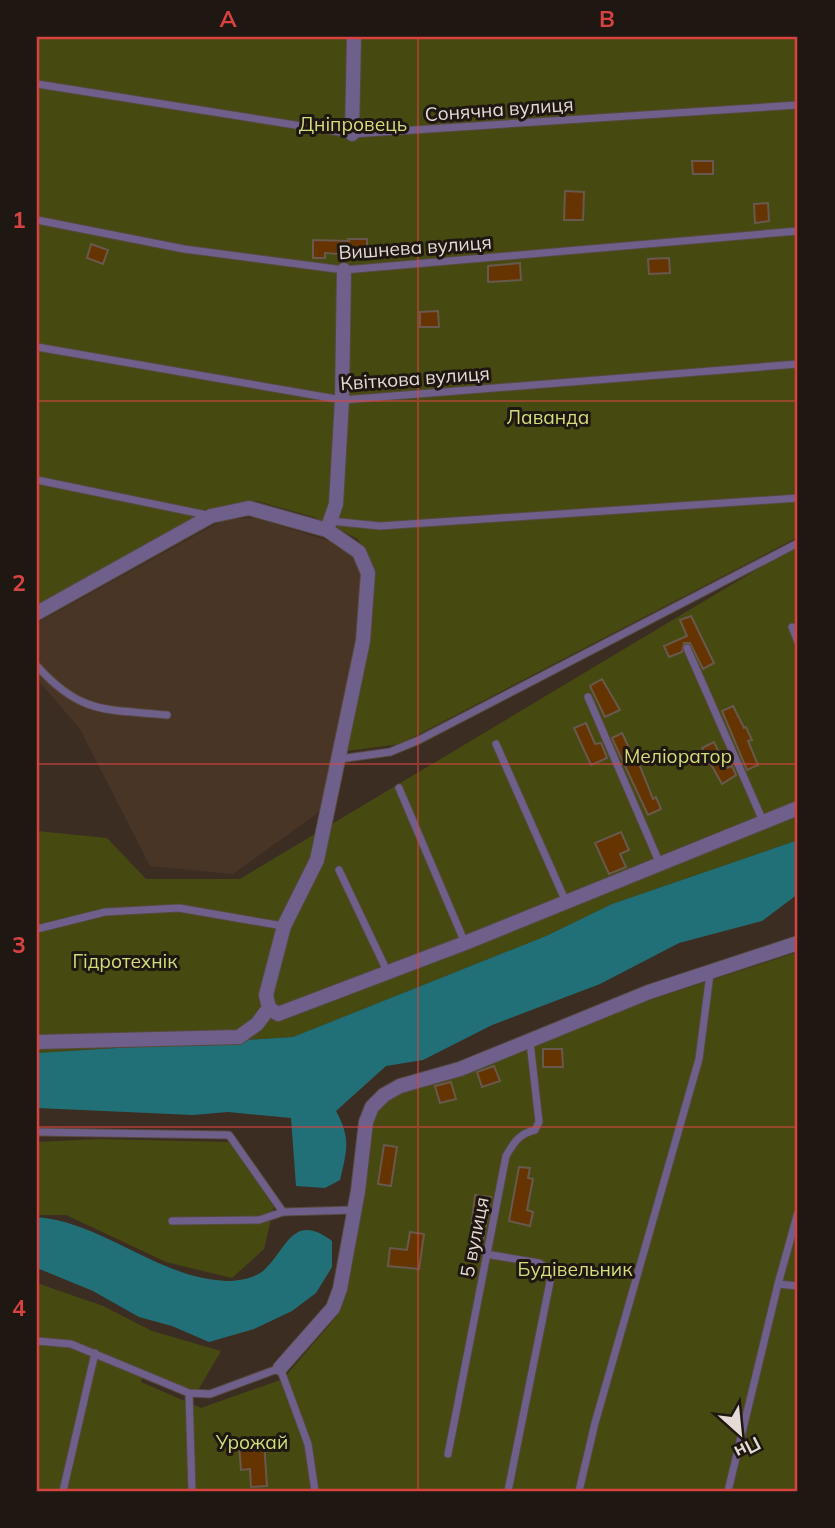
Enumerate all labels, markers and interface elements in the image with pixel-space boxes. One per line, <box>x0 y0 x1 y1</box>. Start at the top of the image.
text: A <box>219 4 237 33</box>
text: B <box>599 4 615 33</box>
street label: Сонячна вулиця <box>424 92 574 126</box>
park label: Дніпровець <box>299 112 407 136</box>
text: 1 <box>12 205 26 234</box>
street label: Вишнева вулиця <box>338 230 492 264</box>
street label: Квіткова вулиця <box>340 361 490 395</box>
park label: Лаванда <box>507 405 589 429</box>
text: 2 <box>12 568 26 597</box>
park label: Меліоратор <box>624 744 732 768</box>
text: 3 <box>12 930 26 959</box>
park label: Гідротехнік <box>72 949 178 973</box>
street label: 5 вулиця <box>454 1195 494 1279</box>
park label: Будівельник <box>518 1257 633 1281</box>
text: 4 <box>12 1293 26 1322</box>
north arrow <box>706 1398 776 1468</box>
park label: Урожай <box>215 1430 288 1454</box>
text: Пн <box>730 1431 765 1465</box>

